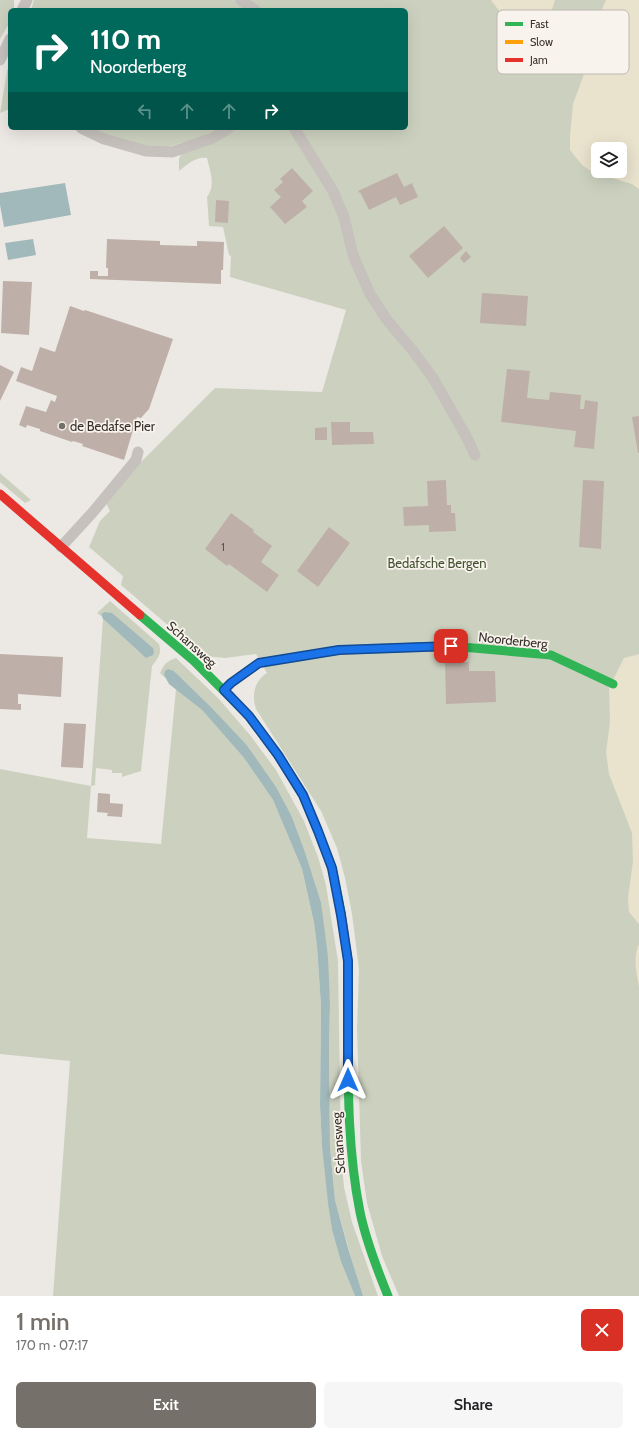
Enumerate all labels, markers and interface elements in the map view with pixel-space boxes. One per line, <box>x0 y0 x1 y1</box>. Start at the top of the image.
legend <box>497 10 629 74</box>
text: Fast <box>530 17 549 31</box>
text: 110 m <box>90 22 161 56</box>
icon: right <box>24 24 76 76</box>
text: Slow <box>530 35 553 49</box>
text: Jam <box>529 53 548 67</box>
text: Noorderberg <box>90 56 186 78</box>
icon: left <box>134 100 156 122</box>
icon: ahead <box>176 100 198 122</box>
icon: ahead <box>218 100 240 122</box>
icon: right <box>260 100 282 122</box>
map controls <box>591 142 627 178</box>
button: layers <box>591 142 627 178</box>
place label: de Bedafse Pier <box>70 418 156 434</box>
marker: de Bedafse Pier <box>57 421 67 431</box>
house number: 1 <box>221 540 225 554</box>
park label: Bedafsche Bergen <box>388 555 486 571</box>
street label: Schansweg <box>164 617 221 671</box>
street label: Noorderberg <box>478 628 549 652</box>
pin <box>434 629 468 663</box>
icon: arrive <box>440 635 462 657</box>
position arrow <box>327 1059 369 1101</box>
street label: Schansweg <box>328 1111 348 1174</box>
text: 1 min <box>16 1307 70 1336</box>
button: close <box>581 1309 623 1351</box>
text: 170 m · 07:17 <box>16 1337 88 1353</box>
button: Exit <box>16 1382 316 1428</box>
button: Share <box>324 1382 623 1428</box>

